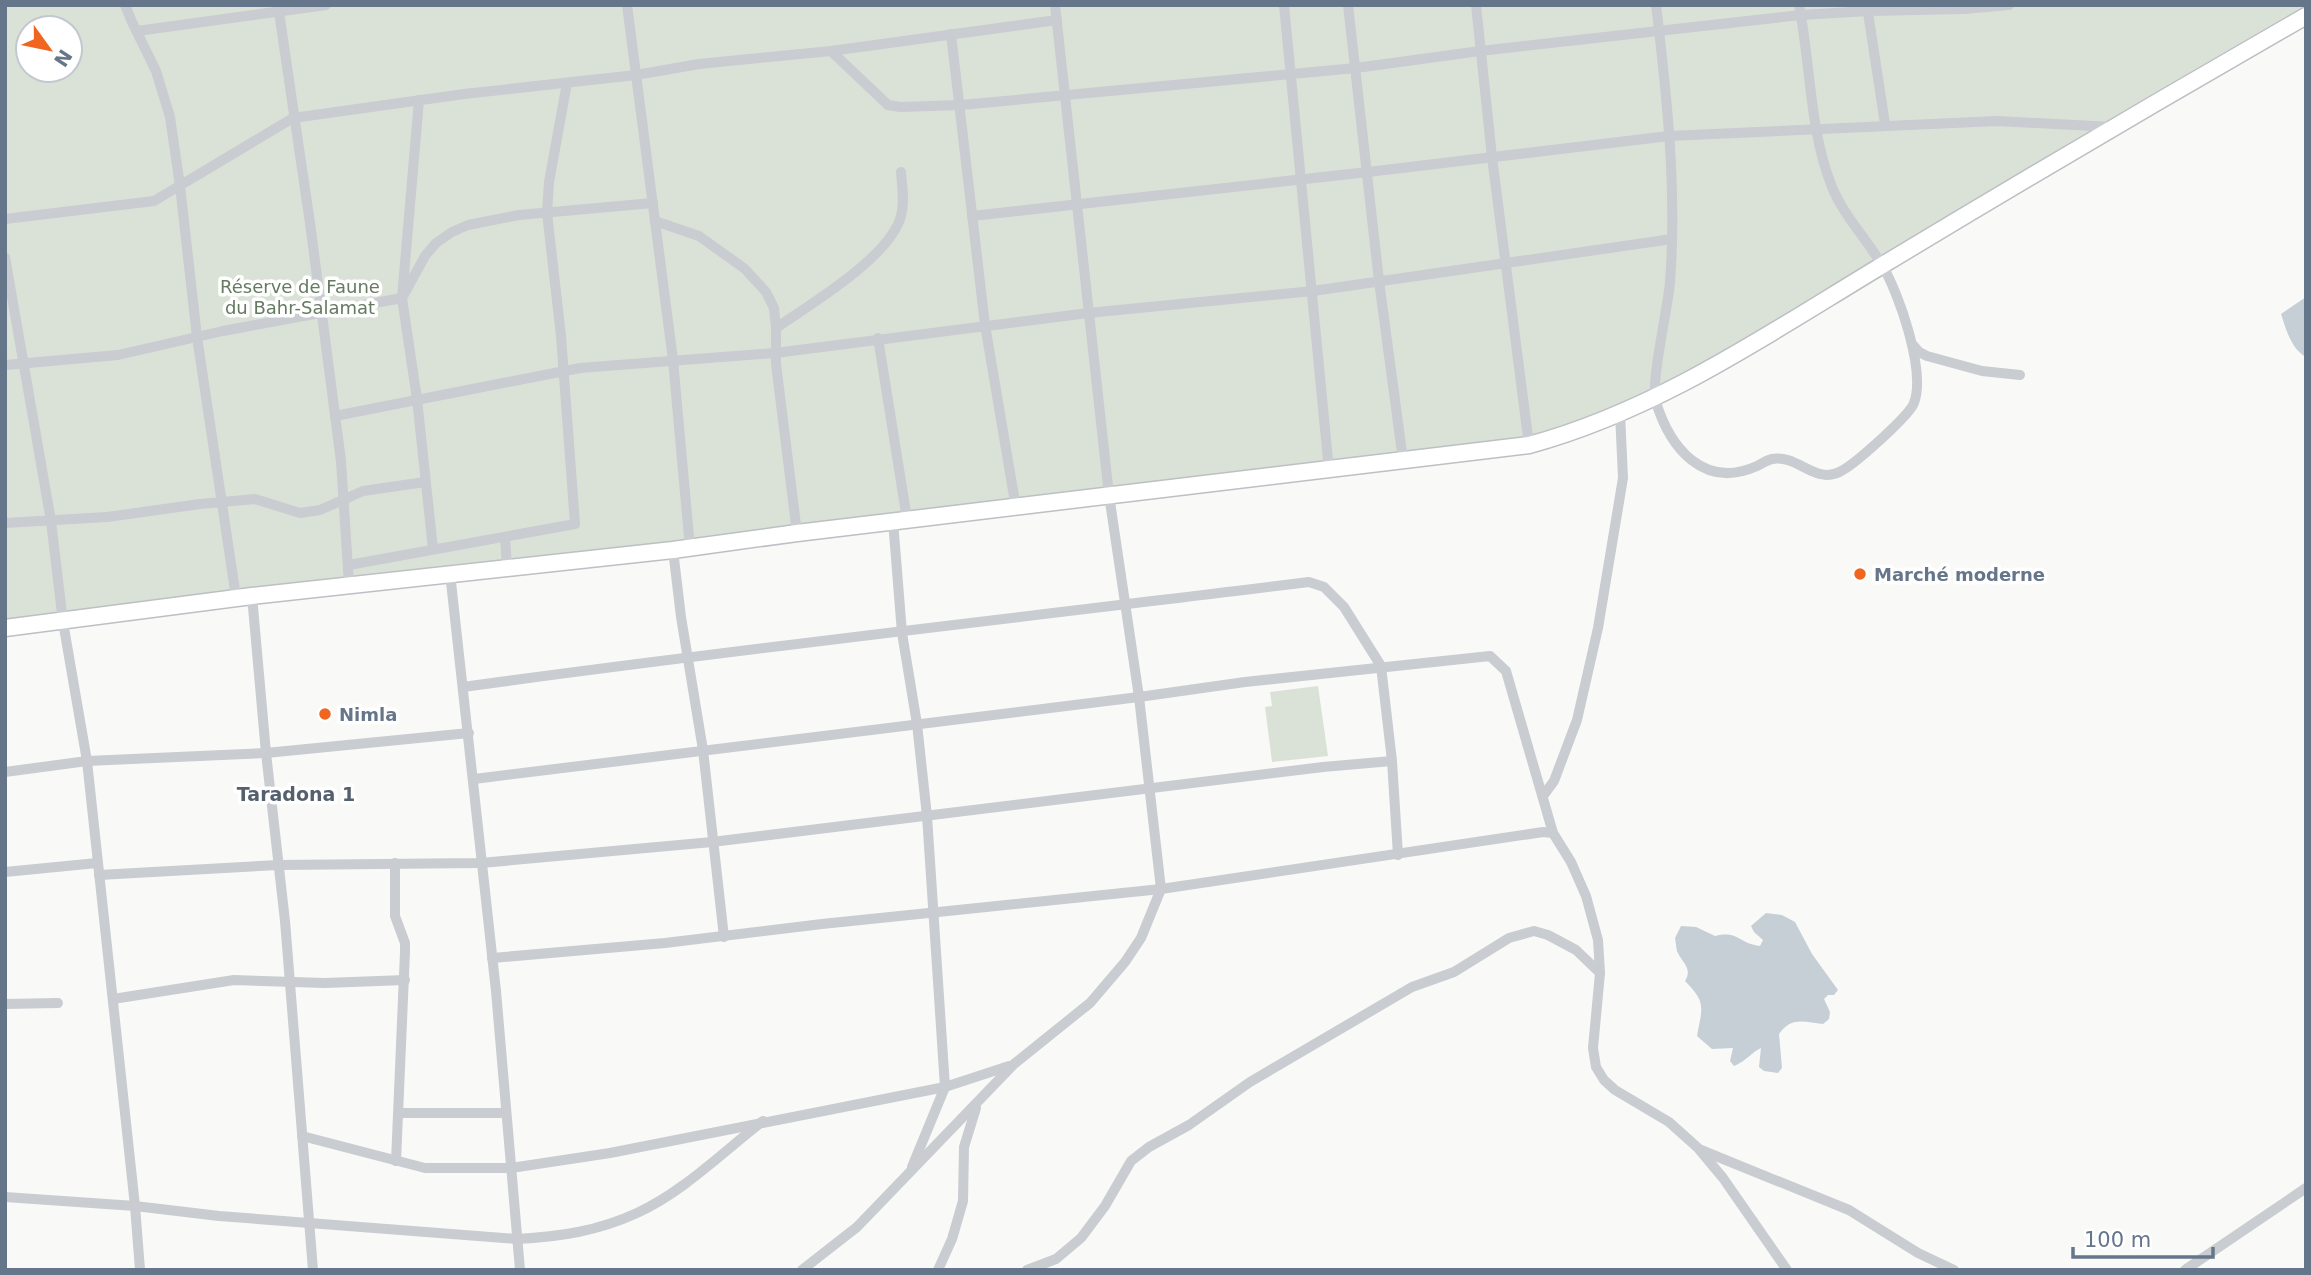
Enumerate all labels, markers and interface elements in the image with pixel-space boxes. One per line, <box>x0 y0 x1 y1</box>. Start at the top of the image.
north arrow <box>14 14 84 84</box>
text: N <box>50 46 77 71</box>
park label: Réserve de Faune du Bahr-Salamat <box>220 276 380 318</box>
place label: Marché moderne <box>1874 564 2045 585</box>
marker: Marché moderne <box>1852 566 1868 582</box>
place label: Nimla <box>339 704 397 725</box>
marker: Nimla <box>317 706 333 722</box>
district label: Taradona 1 <box>237 783 355 805</box>
scale bar <box>2073 1216 2213 1260</box>
text: 100 m <box>2084 1228 2151 1252</box>

